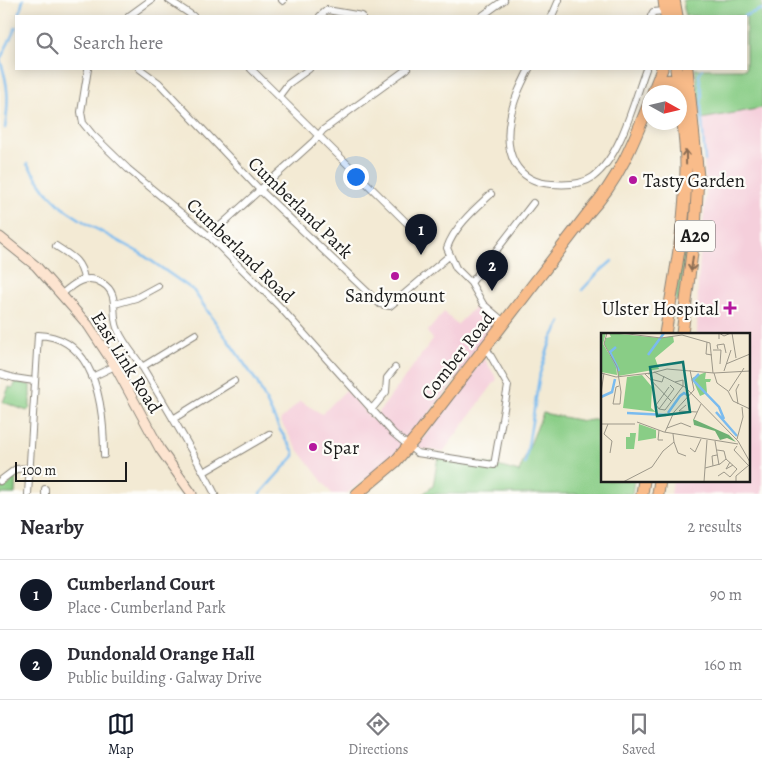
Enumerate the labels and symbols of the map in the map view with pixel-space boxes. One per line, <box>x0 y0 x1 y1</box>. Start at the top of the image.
north arrow <box>642 85 687 130</box>
one-way arrow <box>681 150 690 166</box>
street label: Cumberland Park <box>242 151 359 265</box>
your location <box>343 164 369 190</box>
place label: Tasty Garden <box>643 168 745 194</box>
marker: Tasty Garden <box>627 174 639 186</box>
street label: Cumberland Road <box>181 192 301 310</box>
pin: 1 <box>405 214 437 255</box>
road number: A20 <box>675 220 715 252</box>
pin: 2 <box>476 250 508 291</box>
one-way arrow <box>687 255 697 271</box>
marker: Sandymount <box>389 270 401 282</box>
place label: Sandymount <box>345 283 445 309</box>
place label: Ulster Hospital <box>602 296 719 322</box>
marker: Ulster Hospital <box>723 301 737 315</box>
street label: Comber Road <box>415 305 501 405</box>
street label: East Link Road <box>85 307 168 419</box>
inset map <box>601 333 750 482</box>
place label: Spar <box>323 435 359 461</box>
marker: Spar <box>307 441 319 453</box>
scale bar <box>15 459 128 482</box>

